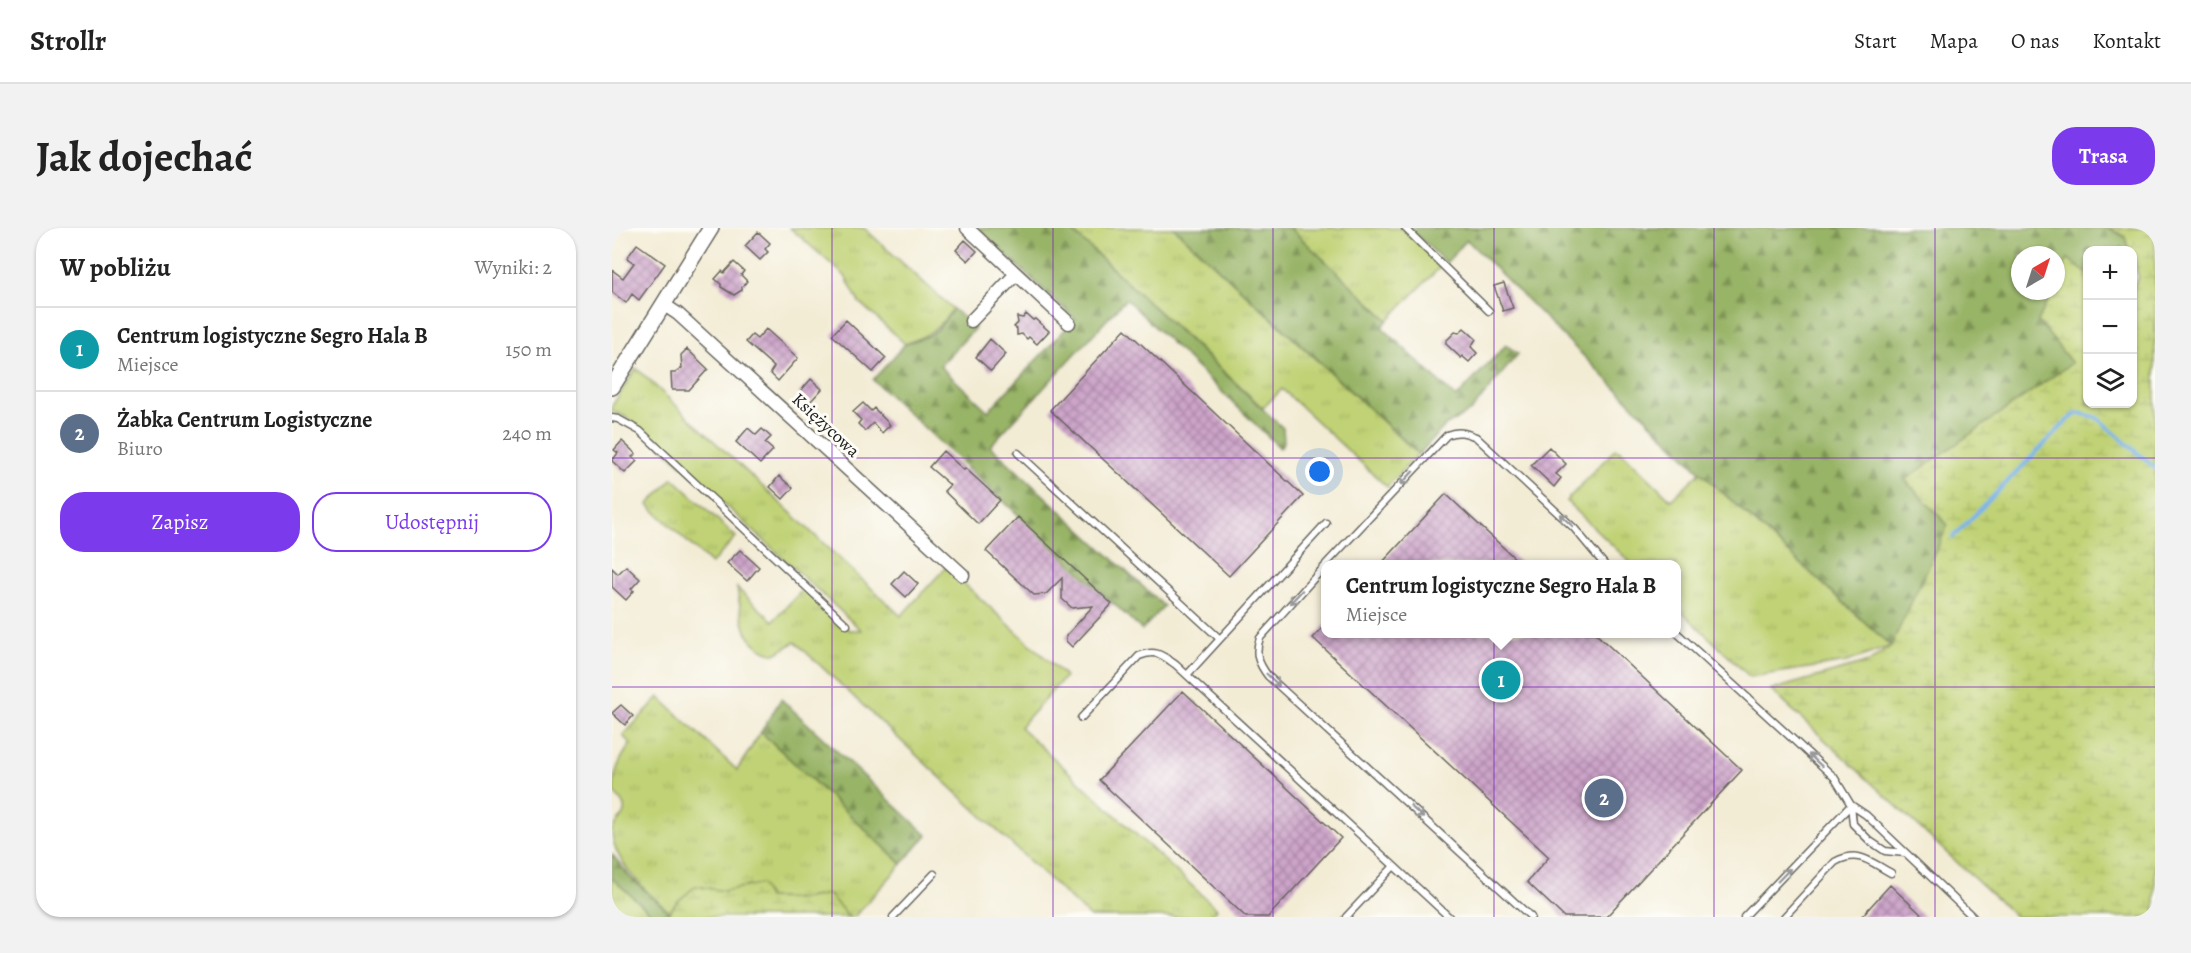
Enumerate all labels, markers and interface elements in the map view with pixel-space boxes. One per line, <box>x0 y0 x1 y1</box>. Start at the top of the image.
text: Strollr <box>30 22 106 60</box>
text: Start <box>1854 27 1897 55</box>
text: Mapa <box>1930 27 1978 55</box>
text: O nas <box>2011 27 2059 55</box>
text: Kontakt <box>2092 27 2161 55</box>
button: Trasa <box>2052 127 2155 185</box>
text: Jak dojechać <box>36 128 253 185</box>
north arrow <box>2011 246 2065 300</box>
map controls <box>2083 246 2137 408</box>
button: + <box>2083 246 2137 300</box>
text: W pobliżu <box>60 250 171 285</box>
text: Wyniki: 2 <box>475 254 552 281</box>
button: − <box>2083 300 2137 354</box>
text: Centrum logistyczne Segro Hala B <box>117 321 428 351</box>
text: 1 <box>76 336 83 363</box>
text: 150 m <box>505 336 552 363</box>
text: Miejsce <box>117 351 179 378</box>
button: layers <box>2083 354 2137 408</box>
street label: Księżycowa <box>787 387 866 463</box>
text: Żabka Centrum Logistyczne <box>117 405 372 435</box>
text: 2 <box>75 420 84 447</box>
text: 240 m <box>502 420 552 447</box>
text: Biuro <box>117 435 163 462</box>
your location <box>1305 457 1334 486</box>
one-way arrow <box>1400 470 1414 485</box>
button: Zapisz <box>60 492 300 552</box>
button: Udostępnij <box>312 492 552 552</box>
one-way arrow <box>1559 514 1574 528</box>
popup <box>1321 560 1681 638</box>
text: Centrum logistyczne Segro Hala B <box>1346 571 1656 601</box>
one-way arrow <box>1289 590 1303 605</box>
text: Miejsce <box>1346 601 1407 628</box>
pin: 1 <box>1482 658 1520 702</box>
one-way arrow <box>1266 672 1281 687</box>
one-way arrow <box>1808 753 1823 767</box>
pin: 2 <box>1584 776 1624 820</box>
one-way arrow <box>1409 805 1424 819</box>
one-way arrow <box>1777 867 1792 882</box>

